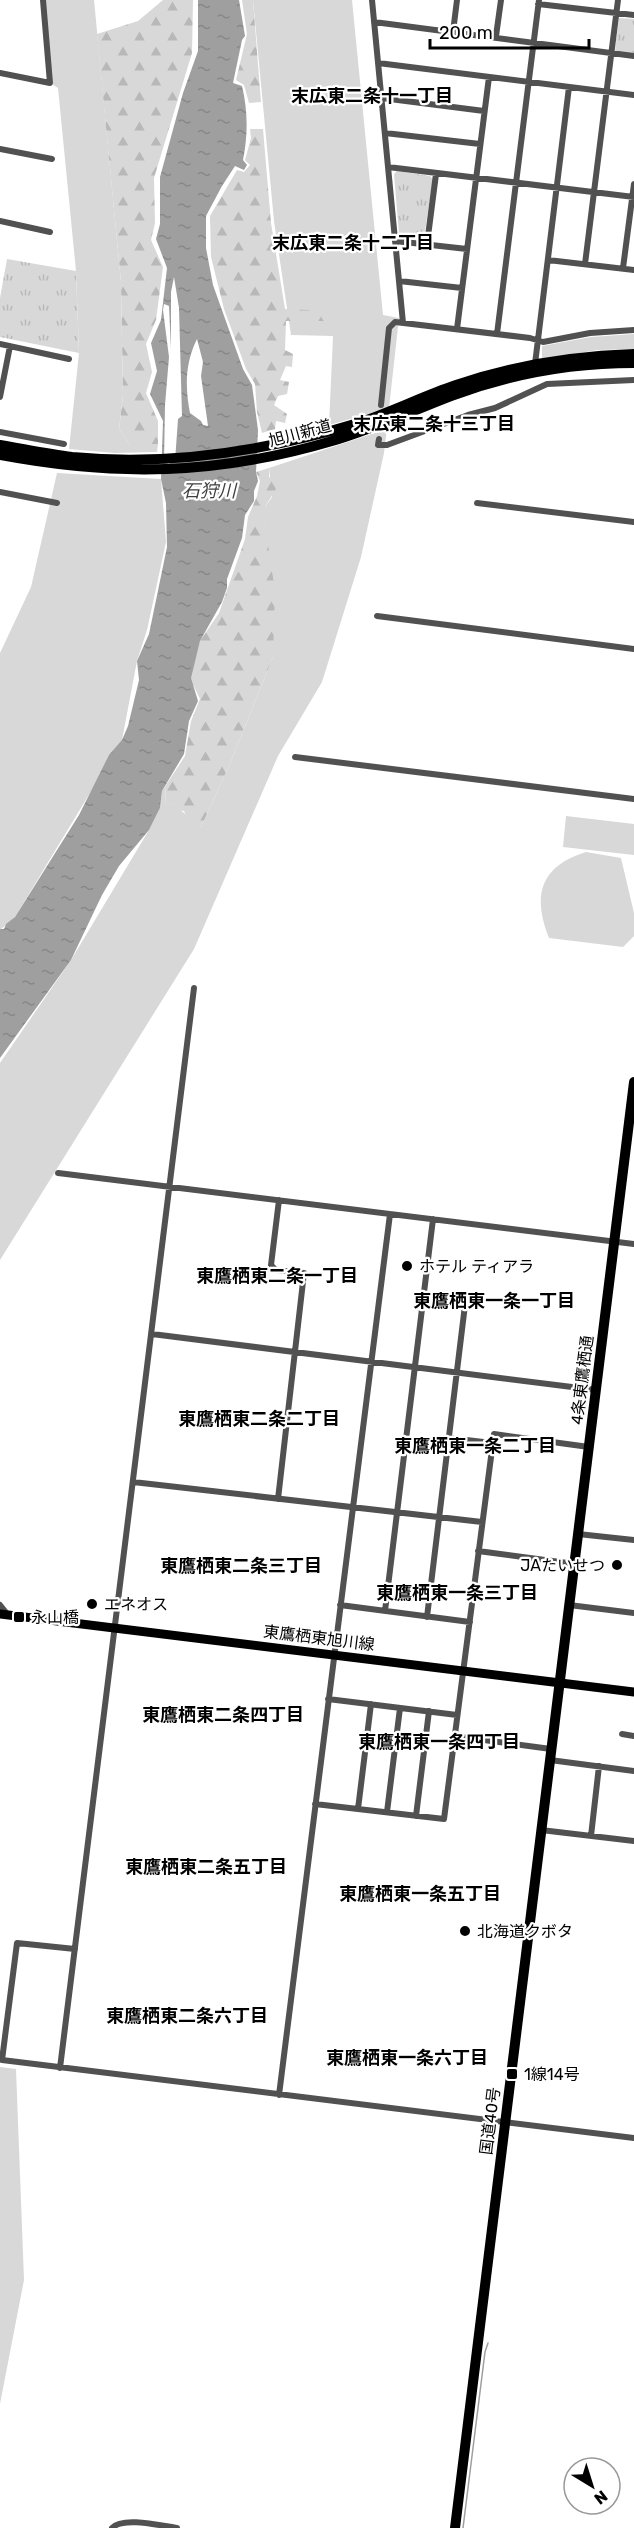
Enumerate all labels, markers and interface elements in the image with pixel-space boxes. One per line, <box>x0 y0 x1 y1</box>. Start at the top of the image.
scale bar <box>430 12 589 50</box>
text: 200 m <box>439 22 493 44</box>
district label: 末広東二条十一丁目 <box>291 85 453 107</box>
district label: 末広東二条十二丁目 <box>272 232 434 254</box>
district label: 末広東二条十三丁目 <box>353 413 515 435</box>
street label: 旭川新道 <box>267 416 333 450</box>
water label: 石狩川 <box>182 480 238 502</box>
place label: ホテル ティアラ <box>419 1257 534 1276</box>
marker: ホテル ティアラ <box>400 1259 414 1273</box>
district label: 東鷹栖東二条一丁目 <box>196 1265 358 1287</box>
district label: 東鷹栖東一条一丁目 <box>413 1290 575 1312</box>
street label: 4条東鷹栖通 <box>567 1334 597 1426</box>
district label: 東鷹栖東二条二丁目 <box>178 1408 340 1430</box>
district label: 東鷹栖東一条二丁目 <box>394 1435 556 1457</box>
district label: 東鷹栖東二条三丁目 <box>160 1555 322 1577</box>
place label: JAたいせつ <box>520 1556 605 1575</box>
marker: JAたいせつ <box>610 1558 624 1572</box>
district label: 東鷹栖東一条三丁目 <box>376 1582 538 1604</box>
place label: エネオス <box>104 1595 168 1614</box>
marker: エネオス <box>85 1597 99 1611</box>
place label: 永山橋 <box>31 1608 79 1627</box>
marker: 永山橋 <box>12 1610 26 1624</box>
street label: 東鷹栖東旭川線 <box>262 1622 376 1654</box>
district label: 東鷹栖東二条四丁目 <box>142 1704 304 1726</box>
district label: 東鷹栖東一条四丁目 <box>358 1731 520 1753</box>
district label: 東鷹栖東二条五丁目 <box>125 1856 287 1878</box>
district label: 東鷹栖東一条五丁目 <box>339 1883 501 1905</box>
place label: 北海道クボタ <box>477 1922 573 1941</box>
marker: 北海道クボタ <box>458 1924 472 1938</box>
district label: 東鷹栖東二条六丁目 <box>106 2005 268 2027</box>
district label: 東鷹栖東一条六丁目 <box>326 2047 488 2069</box>
place label: 1線14号 <box>524 2065 580 2084</box>
marker: 1線14号 <box>505 2067 519 2081</box>
street label: 国道40号 <box>476 2086 504 2156</box>
north arrow <box>562 2456 622 2516</box>
text: N <box>591 2486 611 2508</box>

